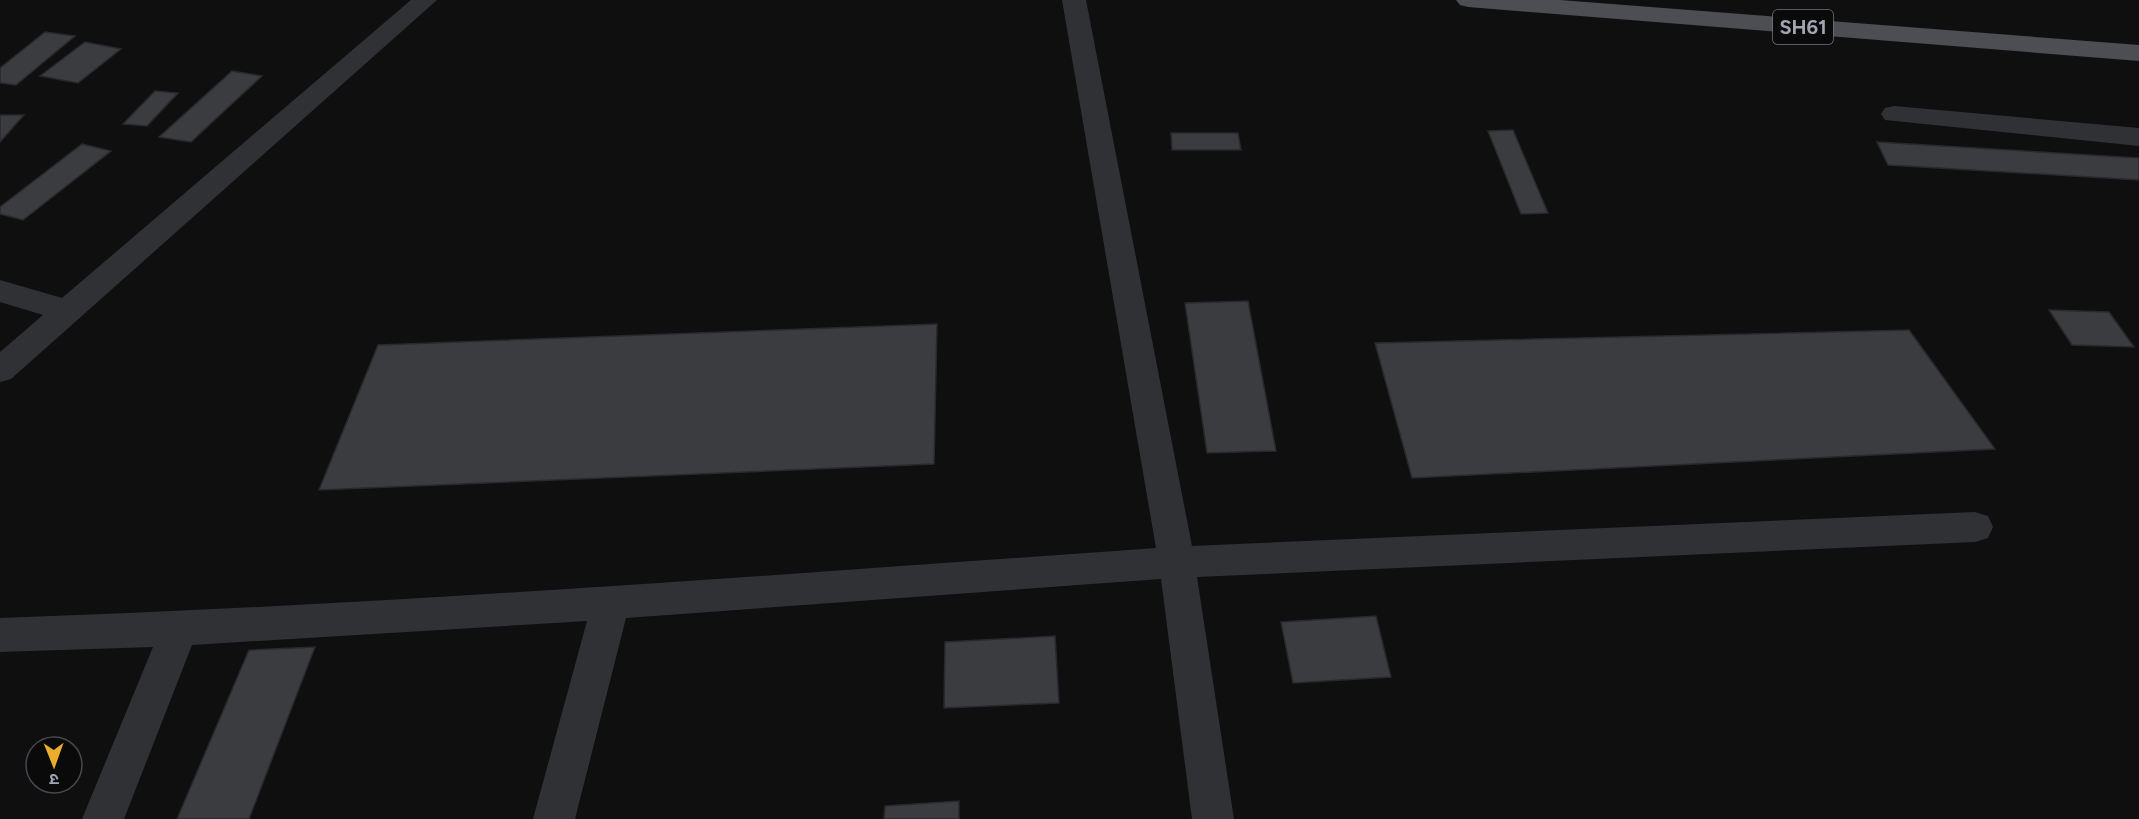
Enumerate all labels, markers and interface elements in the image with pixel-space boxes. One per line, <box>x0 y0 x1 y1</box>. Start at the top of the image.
road number: SH61 <box>1773 10 1833 44</box>
north arrow <box>24 735 84 795</box>
text: उ <box>49 770 59 789</box>

